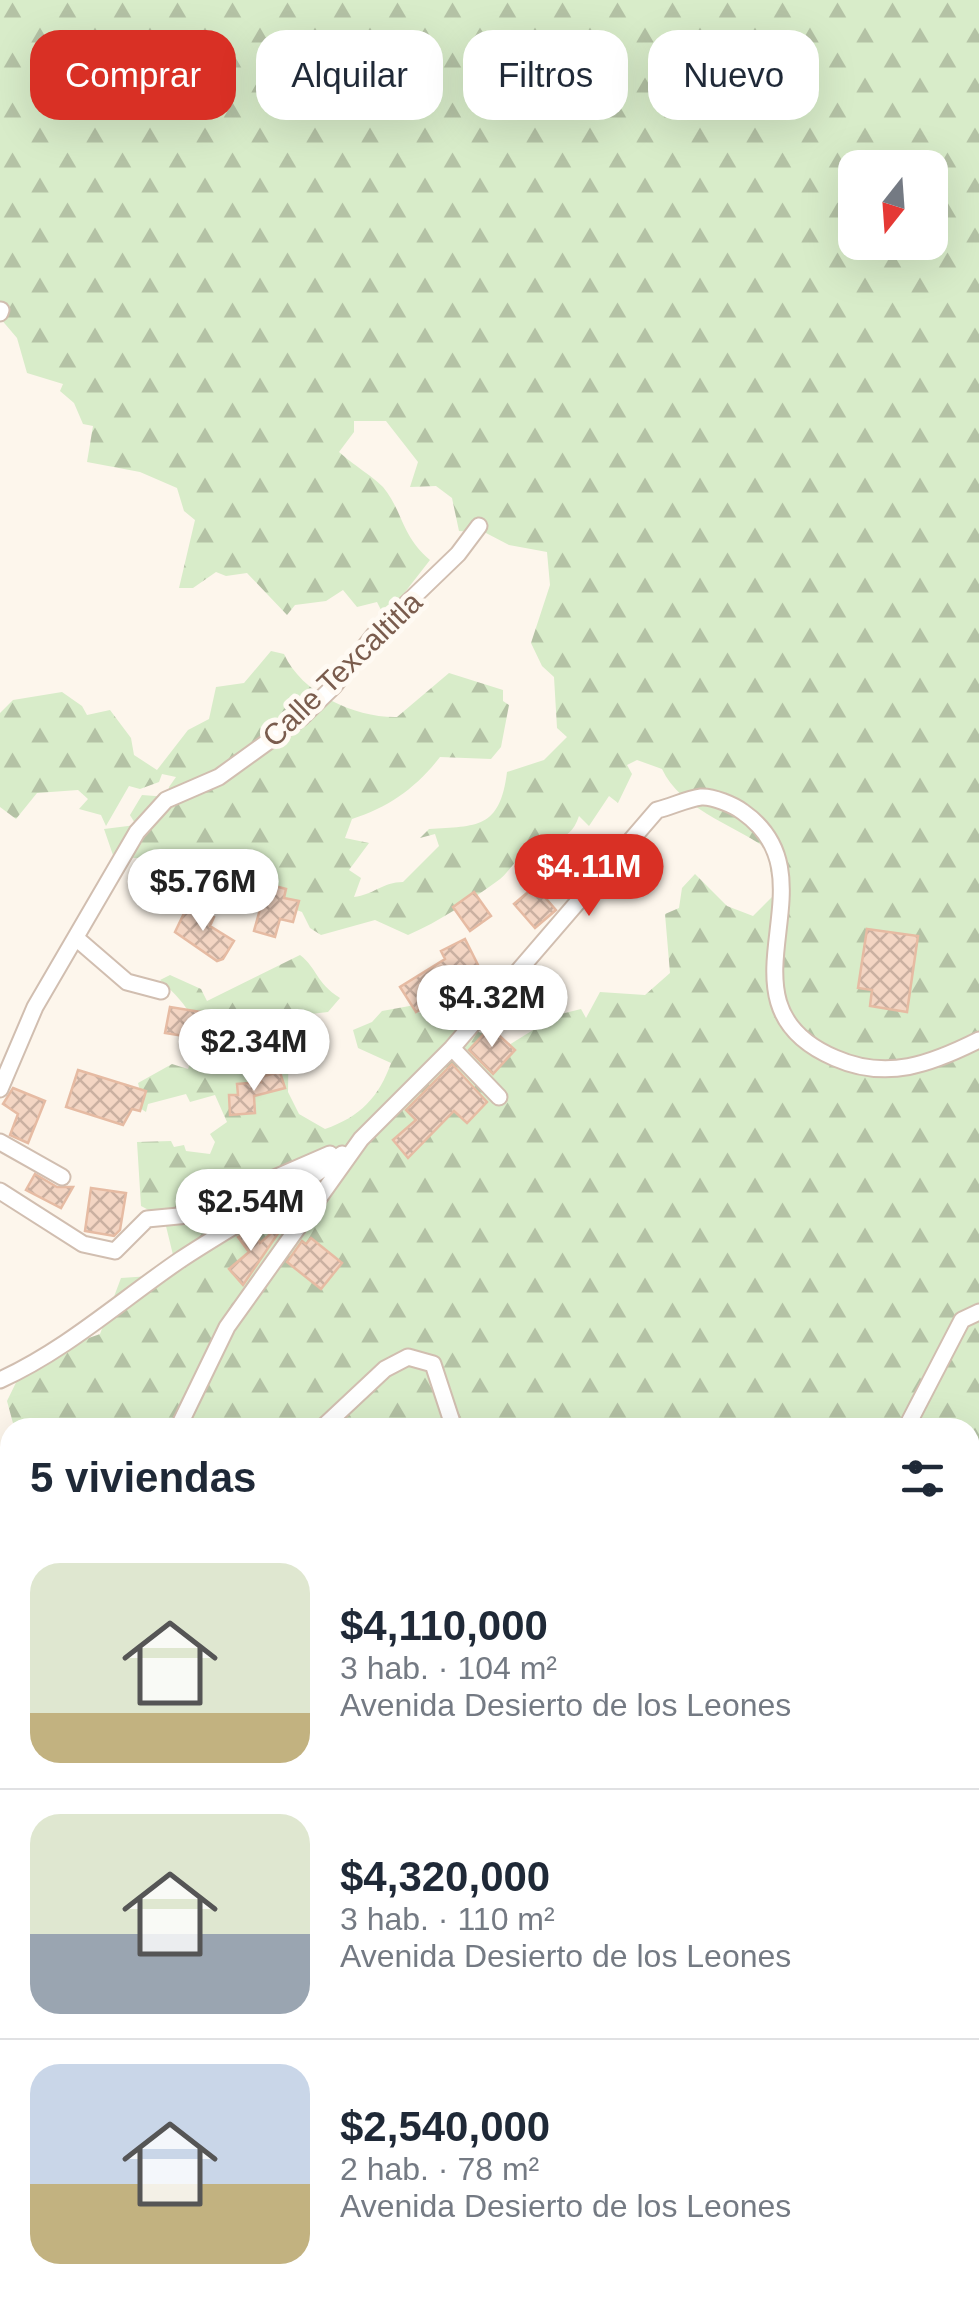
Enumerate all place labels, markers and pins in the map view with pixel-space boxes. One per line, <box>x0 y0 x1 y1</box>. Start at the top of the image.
pin: $4.11M <box>508 834 670 919</box>
pin: $5.76M <box>122 849 284 934</box>
pin: $4.32M <box>411 965 573 1050</box>
pin: $2.34M <box>173 1009 335 1094</box>
pin: $2.54M <box>170 1169 332 1254</box>

